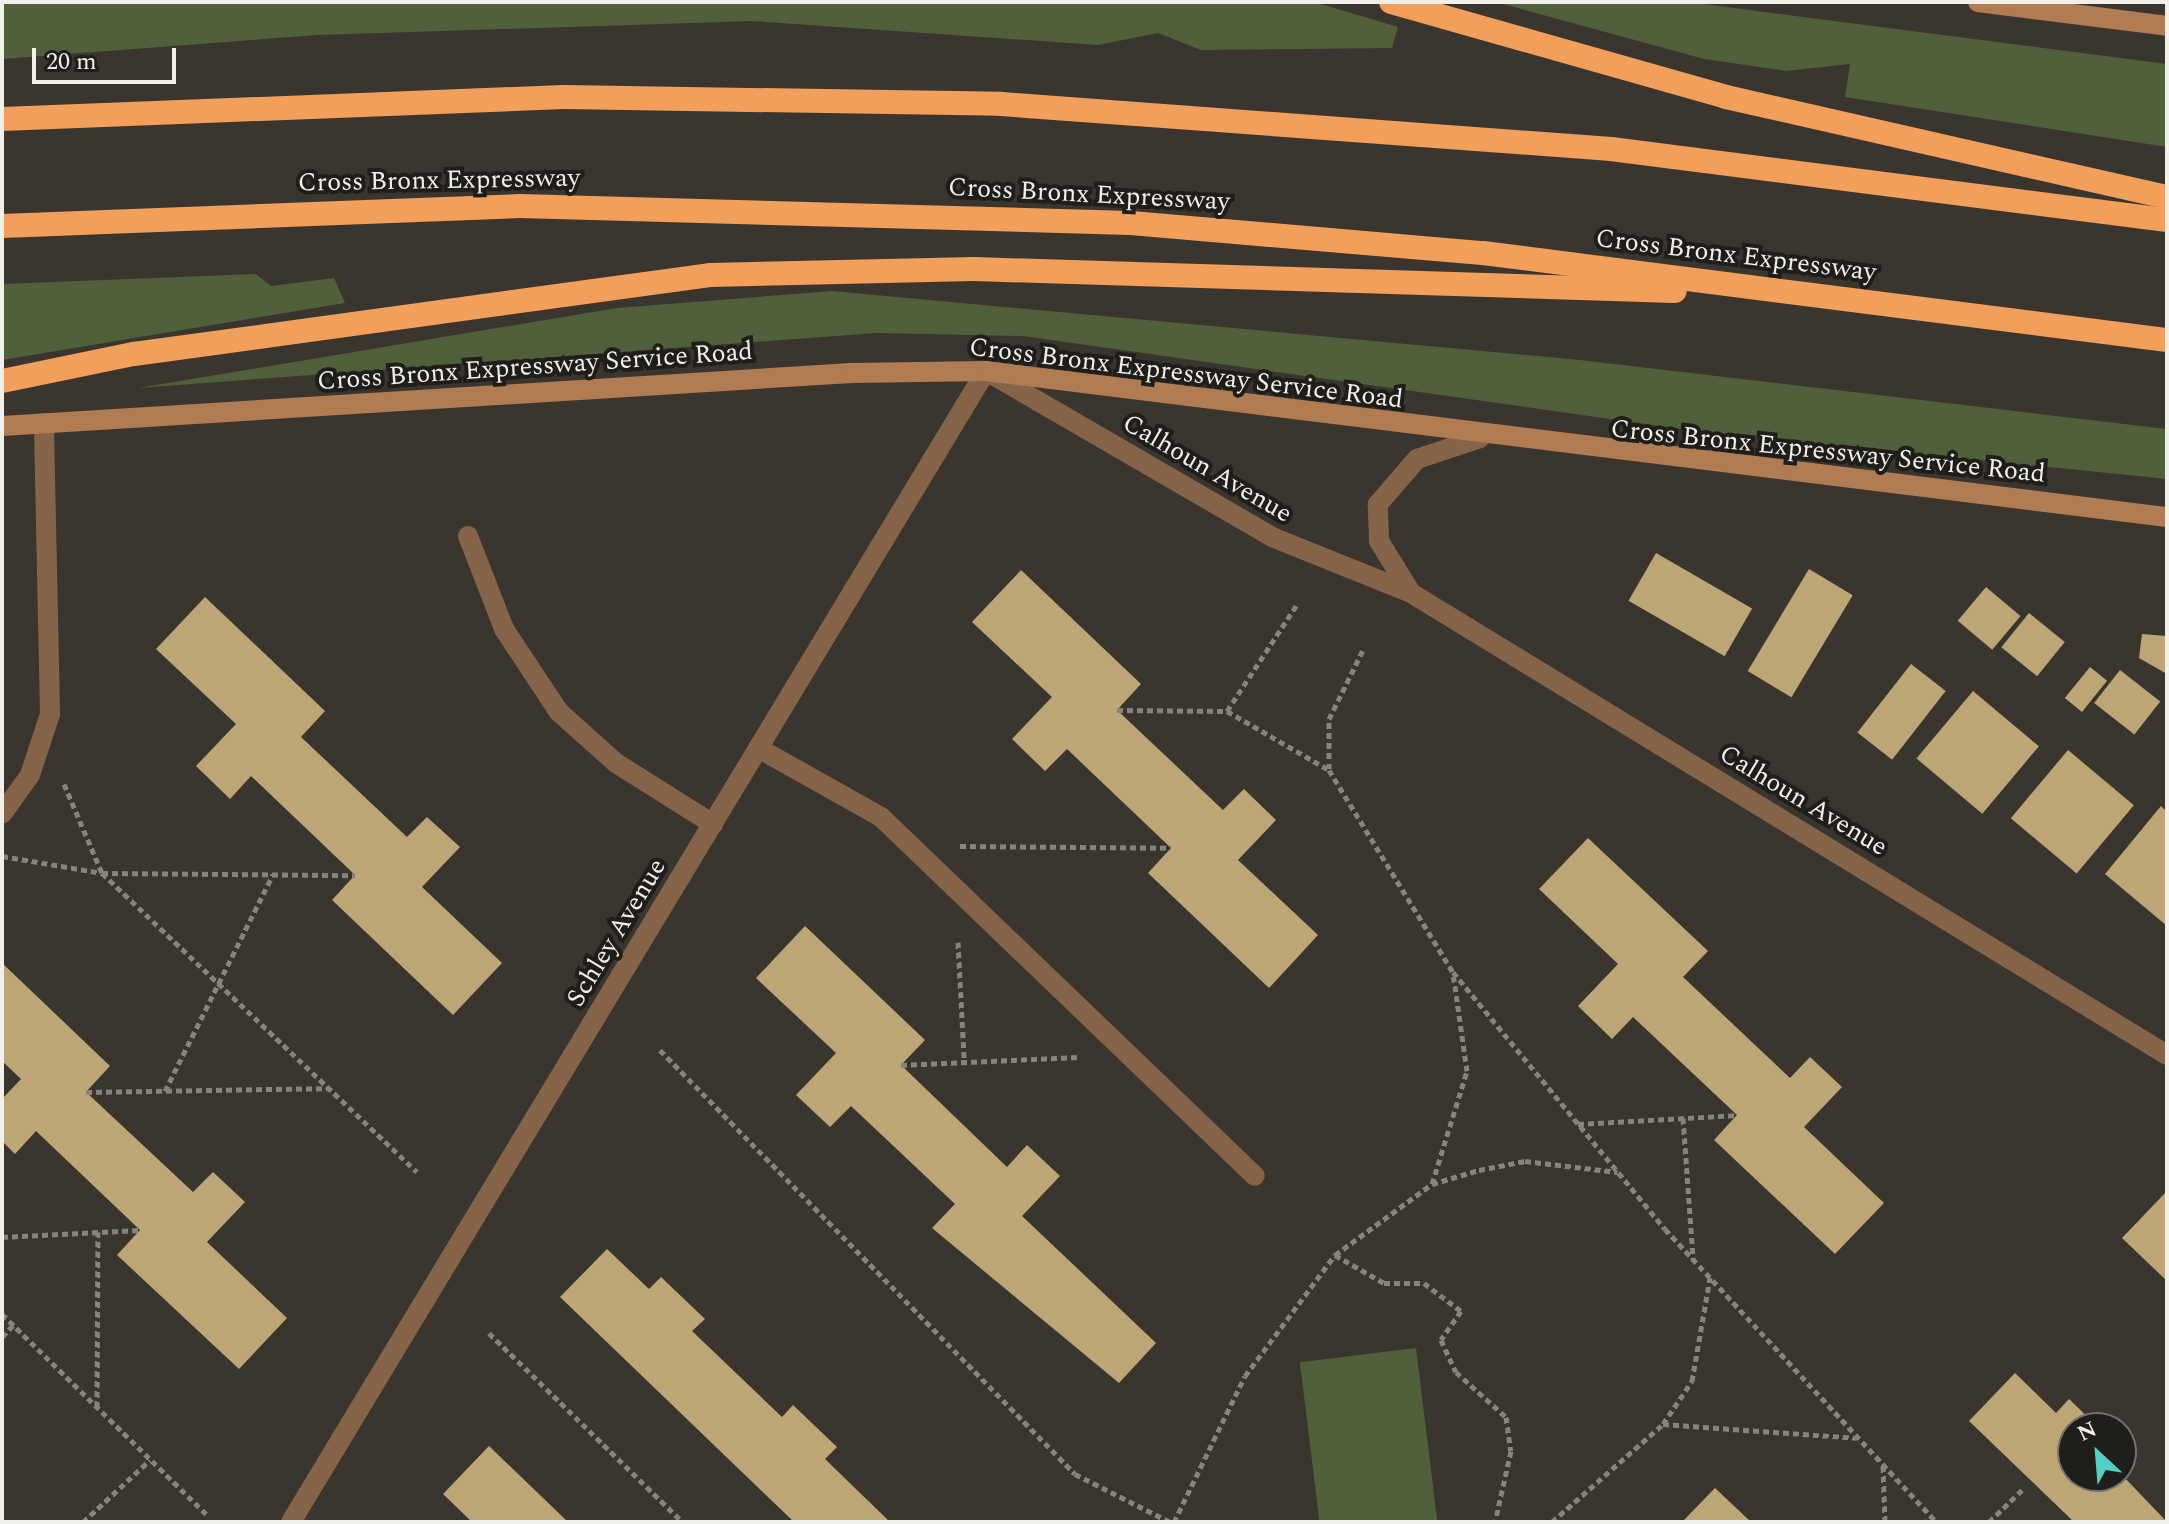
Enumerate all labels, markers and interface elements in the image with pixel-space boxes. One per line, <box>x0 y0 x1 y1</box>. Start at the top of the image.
scale bar <box>36 32 180 82</box>
text: 20 m <box>46 44 97 80</box>
street label: Cross Bronx Expressway <box>298 163 580 199</box>
street label: Cross Bronx Expressway <box>947 172 1231 218</box>
street label: Cross Bronx Expressway <box>1594 223 1878 289</box>
street label: Cross Bronx Expressway Service Road <box>967 332 1405 416</box>
street label: Cross Bronx Expressway Service Road <box>316 336 754 398</box>
street label: Calhoun Avenue <box>1117 408 1297 530</box>
street label: Cross Bronx Expressway Service Road <box>1609 414 2047 490</box>
street label: Calhoun Avenue <box>1713 739 1893 863</box>
street label: Schley Avenue <box>561 853 673 1013</box>
north arrow <box>2057 1412 2137 1492</box>
text: N <box>2072 1413 2102 1451</box>

